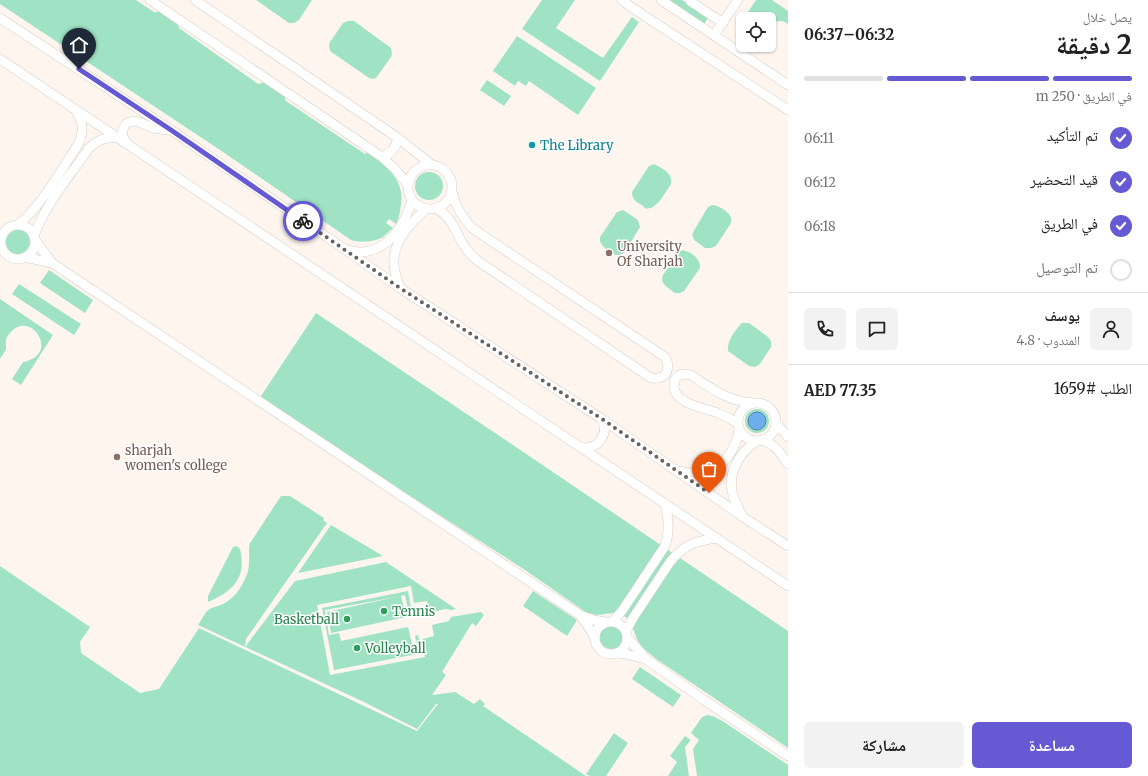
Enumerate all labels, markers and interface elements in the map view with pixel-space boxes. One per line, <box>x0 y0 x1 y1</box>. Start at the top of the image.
text: يصل خلال <box>1083 9 1132 26</box>
map controls <box>736 12 776 52</box>
button: locate <box>736 12 776 52</box>
text: 06:32–06:37 <box>804 25 894 44</box>
pin <box>62 28 96 69</box>
text: 2 دقيقة <box>1056 28 1132 61</box>
icon: home <box>68 34 90 56</box>
text: في الطريق · 250 m <box>1036 88 1132 105</box>
text: تم التأكيد <box>1047 126 1098 145</box>
icon: check <box>1110 127 1132 149</box>
text: 06:11 <box>804 130 834 147</box>
place label: The Library <box>540 137 614 154</box>
marker: The Library <box>527 140 537 150</box>
text: قيد التحضير <box>1030 170 1098 189</box>
icon: check <box>1110 171 1132 193</box>
text: 06:12 <box>804 174 836 191</box>
courier <box>283 201 323 241</box>
icon: bike <box>292 210 314 232</box>
text: في الطريق <box>1041 214 1098 233</box>
icon: check <box>1110 215 1132 237</box>
text: 06:18 <box>804 218 836 235</box>
place label: University Of Sharjah <box>617 238 683 270</box>
marker: University Of Sharjah <box>604 248 614 258</box>
text: تم التوصيل <box>1036 258 1098 277</box>
text: يوسف <box>1045 306 1080 325</box>
button: phone <box>804 308 846 350</box>
button: chat <box>856 308 898 350</box>
button: person <box>1090 308 1132 350</box>
text: المندوب · 4.8 <box>1016 332 1080 349</box>
text: الطلب #1659 <box>1054 379 1132 398</box>
text: AED 77.35 <box>804 381 876 400</box>
place label: sharjah women's college <box>124 442 227 474</box>
marker: sharjah women's college <box>112 452 122 462</box>
pin <box>692 452 726 493</box>
icon: bag <box>698 458 720 480</box>
place label: Tennis <box>392 603 435 620</box>
marker: Tennis <box>379 606 389 616</box>
place label: Basketball <box>274 611 339 628</box>
marker: Basketball <box>342 614 352 624</box>
place label: Volleyball <box>364 640 426 657</box>
marker: Volleyball <box>352 643 362 653</box>
button: مشاركة <box>804 722 964 768</box>
button: مساعدة <box>972 722 1132 768</box>

